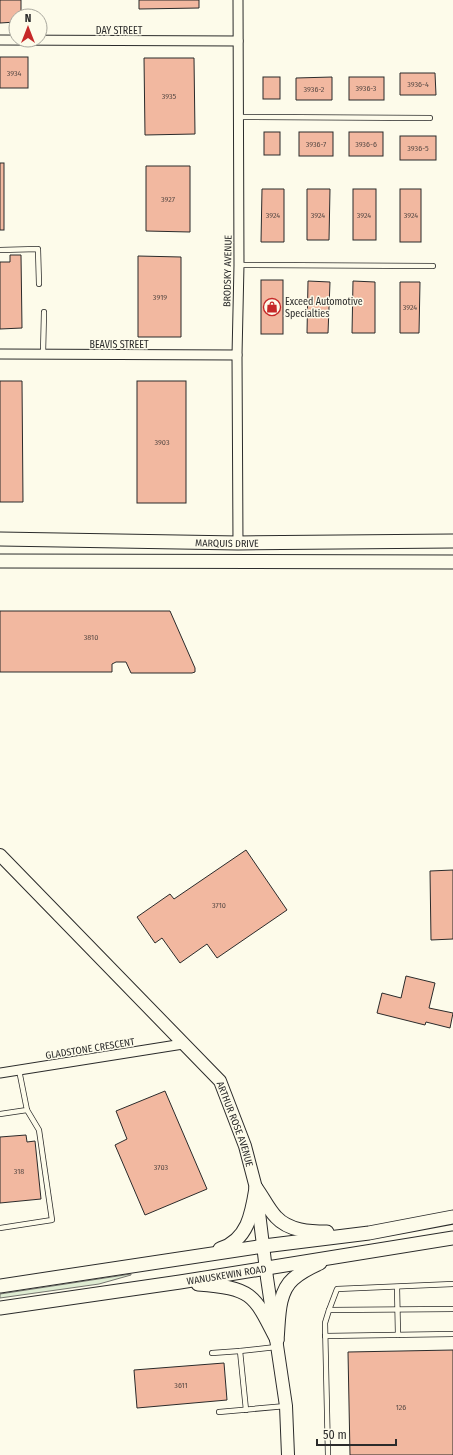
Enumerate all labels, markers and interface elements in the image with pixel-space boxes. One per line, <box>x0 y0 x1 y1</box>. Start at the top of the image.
north arrow <box>8 8 48 48</box>
text: N <box>25 12 31 25</box>
street label: DAY STREET <box>96 25 143 37</box>
house number: 3934 <box>7 69 21 78</box>
house number: 3936-4 <box>407 80 429 89</box>
house number: 3936-3 <box>356 84 377 93</box>
house number: 3936-2 <box>304 85 325 94</box>
house number: 3935 <box>162 92 177 101</box>
house number: 3936-7 <box>306 140 327 149</box>
house number: 3936-6 <box>355 140 377 149</box>
house number: 3936-5 <box>407 144 429 153</box>
house number: 3927 <box>161 195 176 204</box>
house number: 3924 <box>266 211 280 220</box>
house number: 3924 <box>311 211 325 220</box>
house number: 3924 <box>357 211 371 220</box>
house number: 3924 <box>404 211 418 220</box>
street label: BRODSKY AVENUE <box>221 235 235 307</box>
house number: 3919 <box>153 293 167 302</box>
place label: Exceed Automotive Specialties <box>285 296 363 320</box>
shop icon: Exceed Automotive Specialties <box>262 297 282 317</box>
house number: 3924 <box>403 303 417 312</box>
street label: BEAVIS STREET <box>89 339 149 351</box>
house number: 3903 <box>154 438 170 447</box>
street label: MARQUIS DRIVE <box>195 537 259 550</box>
house number: 3810 <box>84 633 98 642</box>
house number: 3710 <box>212 901 226 910</box>
street label: GLADSTONE CRESCENT <box>45 1036 136 1062</box>
street label: ARTHUR ROSE AVENUE <box>214 1080 255 1168</box>
house number: 3703 <box>154 1163 169 1172</box>
house number: 318 <box>14 1167 24 1176</box>
street label: WANUSKEWIN ROAD <box>186 1263 268 1288</box>
house number: 3611 <box>174 1381 188 1390</box>
house number: 126 <box>396 1403 406 1412</box>
scale bar <box>317 1421 396 1447</box>
text: 50 m <box>323 1428 347 1442</box>

